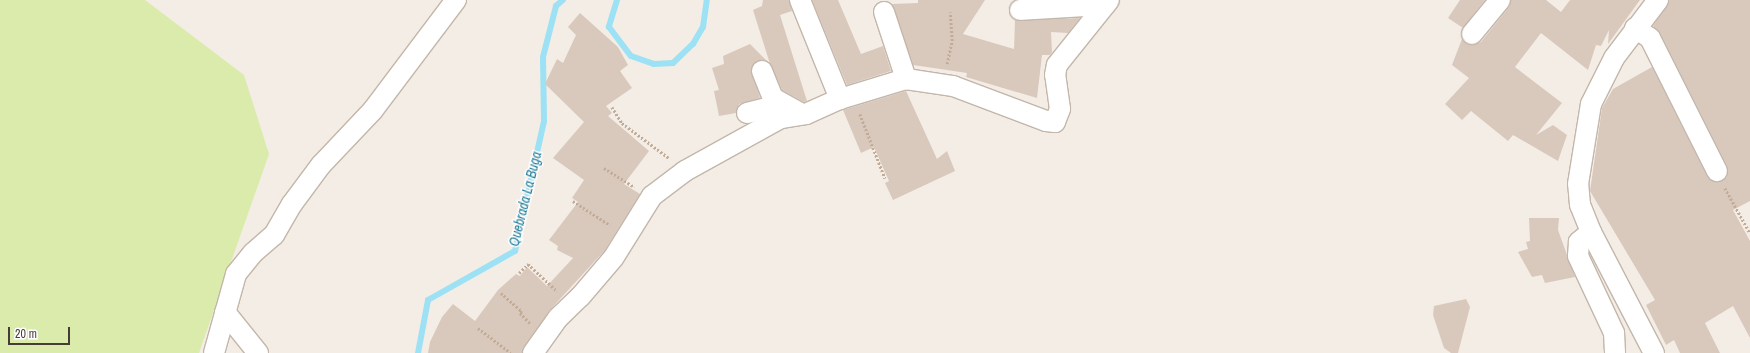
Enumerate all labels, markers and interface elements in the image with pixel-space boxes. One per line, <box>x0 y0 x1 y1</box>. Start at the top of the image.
water label: Quebrada La Buga <box>505 150 545 248</box>
scale bar <box>10 319 72 345</box>
text: 20 m <box>15 326 37 342</box>

